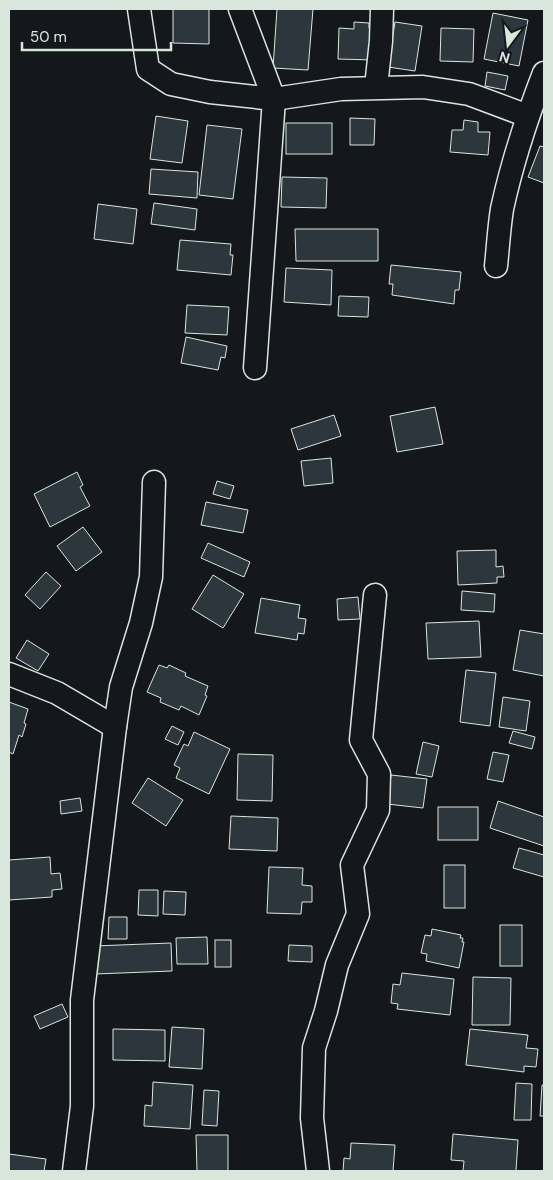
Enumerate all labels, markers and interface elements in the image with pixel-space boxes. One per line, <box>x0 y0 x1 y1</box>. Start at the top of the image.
scale bar <box>22 20 171 52</box>
north arrow <box>483 20 533 70</box>
text: 50 m <box>30 27 67 47</box>
text: N <box>497 48 512 68</box>

